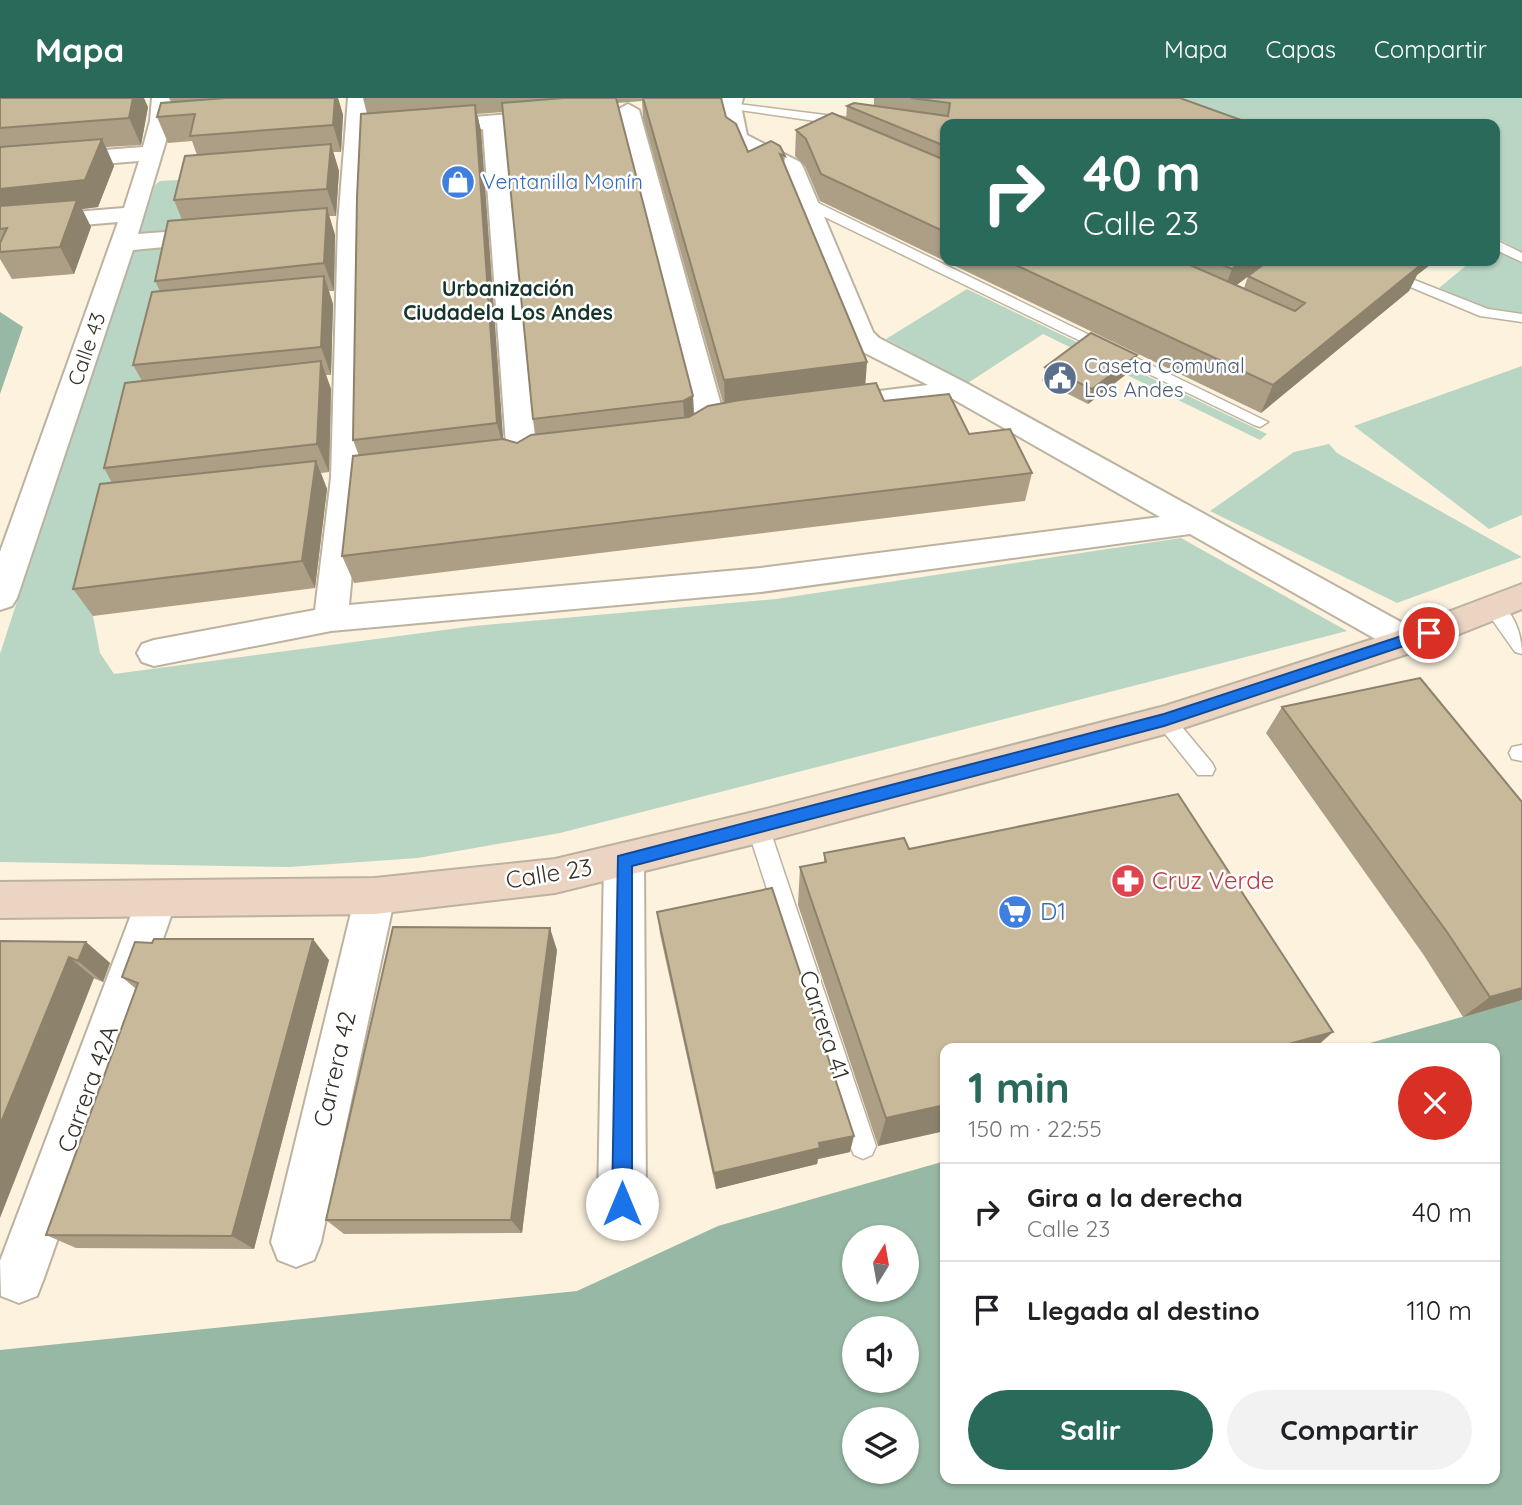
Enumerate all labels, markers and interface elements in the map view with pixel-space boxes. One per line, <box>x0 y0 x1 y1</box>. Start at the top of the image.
text: Mapa <box>35 29 124 70</box>
text: Mapa <box>1164 34 1228 64</box>
text: Capas <box>1266 34 1336 64</box>
text: Compartir <box>1374 34 1487 64</box>
text: 40 m <box>1083 142 1201 203</box>
icon: right <box>968 147 1059 238</box>
shop icon: Ventanilla Monín <box>439 163 477 201</box>
place label: Ventanilla Monín <box>482 168 643 194</box>
text: Calle 23 <box>1083 203 1199 243</box>
district label: Urbanización Ciudadela Los Andes <box>403 275 613 325</box>
street label: Calle 43 <box>61 309 111 389</box>
place label: Caseta Comunal Los Andes <box>1084 352 1245 402</box>
public building icon: Caseta Comunal Los Andes <box>1041 359 1079 397</box>
pin <box>1399 603 1459 663</box>
icon: arrive <box>1410 614 1448 652</box>
street label: Calle 23 <box>504 851 594 895</box>
pharmacy icon: Cruz Verde <box>1109 862 1147 900</box>
place label: Cruz Verde <box>1152 865 1274 895</box>
supermarket icon: D1 <box>996 893 1034 931</box>
place label: D1 <box>1040 896 1066 926</box>
street label: Carrera 41 <box>793 966 857 1083</box>
street label: Carrera 42 <box>306 1008 362 1130</box>
street label: Carrera 42A <box>50 1021 124 1156</box>
text: 1 min <box>968 1061 1070 1114</box>
button: close <box>1398 1066 1472 1140</box>
text: 150 m · 22:55 <box>968 1114 1102 1143</box>
position arrow <box>585 1167 659 1241</box>
text: Gira a la derecha <box>1027 1181 1243 1214</box>
icon: right <box>968 1193 1006 1231</box>
text: 40 m <box>1412 1196 1472 1229</box>
text: Calle 23 <box>1027 1214 1110 1243</box>
north arrow <box>842 1225 919 1302</box>
map controls <box>842 1225 919 1484</box>
icon: arrive <box>968 1291 1006 1329</box>
text: Llegada al destino <box>1027 1294 1260 1327</box>
text: 110 m <box>1406 1294 1472 1327</box>
button: sound <box>842 1316 919 1393</box>
button: Salir <box>968 1390 1213 1470</box>
button: Compartir <box>1227 1390 1472 1470</box>
button: layers <box>842 1407 919 1484</box>

